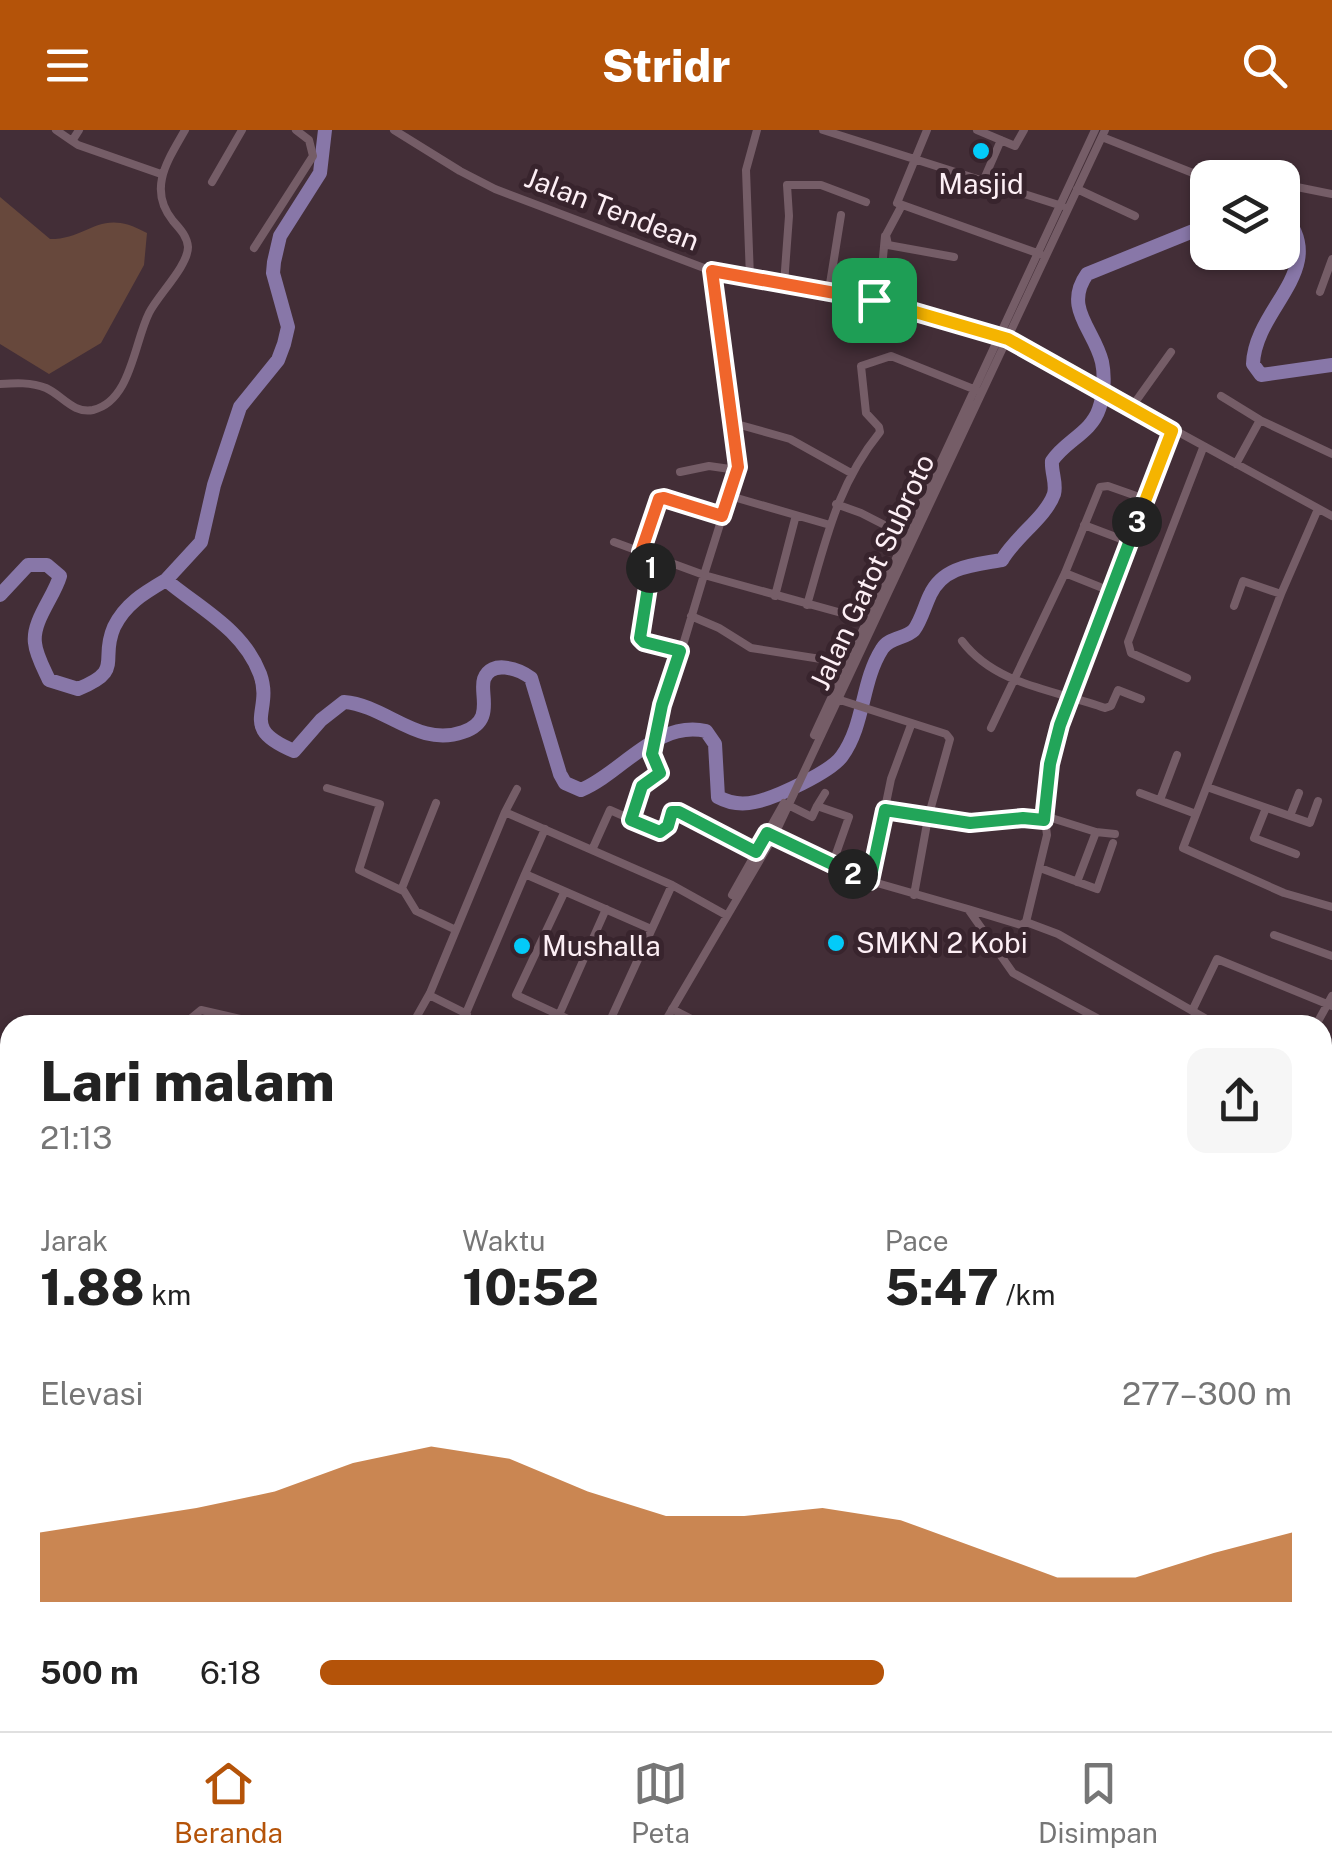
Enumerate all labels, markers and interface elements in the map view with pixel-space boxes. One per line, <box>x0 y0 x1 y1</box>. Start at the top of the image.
icon: menu <box>40 38 95 93</box>
icon: search <box>1237 38 1292 93</box>
text: Stridr <box>602 39 730 92</box>
marker: Masjid <box>970 140 992 162</box>
street label: Jalan Tendean <box>520 160 704 257</box>
map controls <box>1190 160 1300 270</box>
button: layers <box>1190 160 1300 270</box>
place label: Masjid <box>938 167 1024 200</box>
pin <box>832 258 917 343</box>
icon: arrive <box>847 273 902 328</box>
street label: Jalan Gatot Subroto <box>802 449 941 695</box>
pin: 3 <box>1112 497 1162 547</box>
text: 3 <box>1128 505 1146 538</box>
pin: 1 <box>626 543 676 593</box>
text: 1 <box>645 551 657 584</box>
pin: 2 <box>828 849 878 899</box>
text: 2 <box>844 857 862 890</box>
place label: SMKN 2 Kobi <box>856 926 1028 959</box>
place label: Mushalla <box>542 929 661 962</box>
marker: SMKN 2 Kobi <box>825 932 847 954</box>
marker: Mushalla <box>511 935 533 957</box>
button: share <box>1187 1048 1292 1153</box>
text: Lari malam <box>40 1049 335 1113</box>
text: 21:13 <box>40 1119 113 1156</box>
text: Jarak <box>40 1224 108 1257</box>
text: Waktu <box>462 1224 546 1257</box>
text: Pace <box>885 1224 949 1257</box>
text: 1.88 <box>40 1257 144 1316</box>
text: 10:52 <box>462 1257 599 1316</box>
text: 5:47 <box>885 1257 999 1316</box>
text: km <box>144 1278 191 1311</box>
text: /km <box>999 1278 1056 1311</box>
text: Elevasi <box>40 1375 144 1412</box>
text: 277–300 m <box>1122 1375 1292 1412</box>
text: 500 m <box>40 1654 139 1691</box>
text: 6:18 <box>200 1654 261 1691</box>
tab: Beranda <box>174 1756 283 1849</box>
tab: Peta <box>631 1756 690 1849</box>
tab: Disimpan <box>1038 1756 1158 1849</box>

